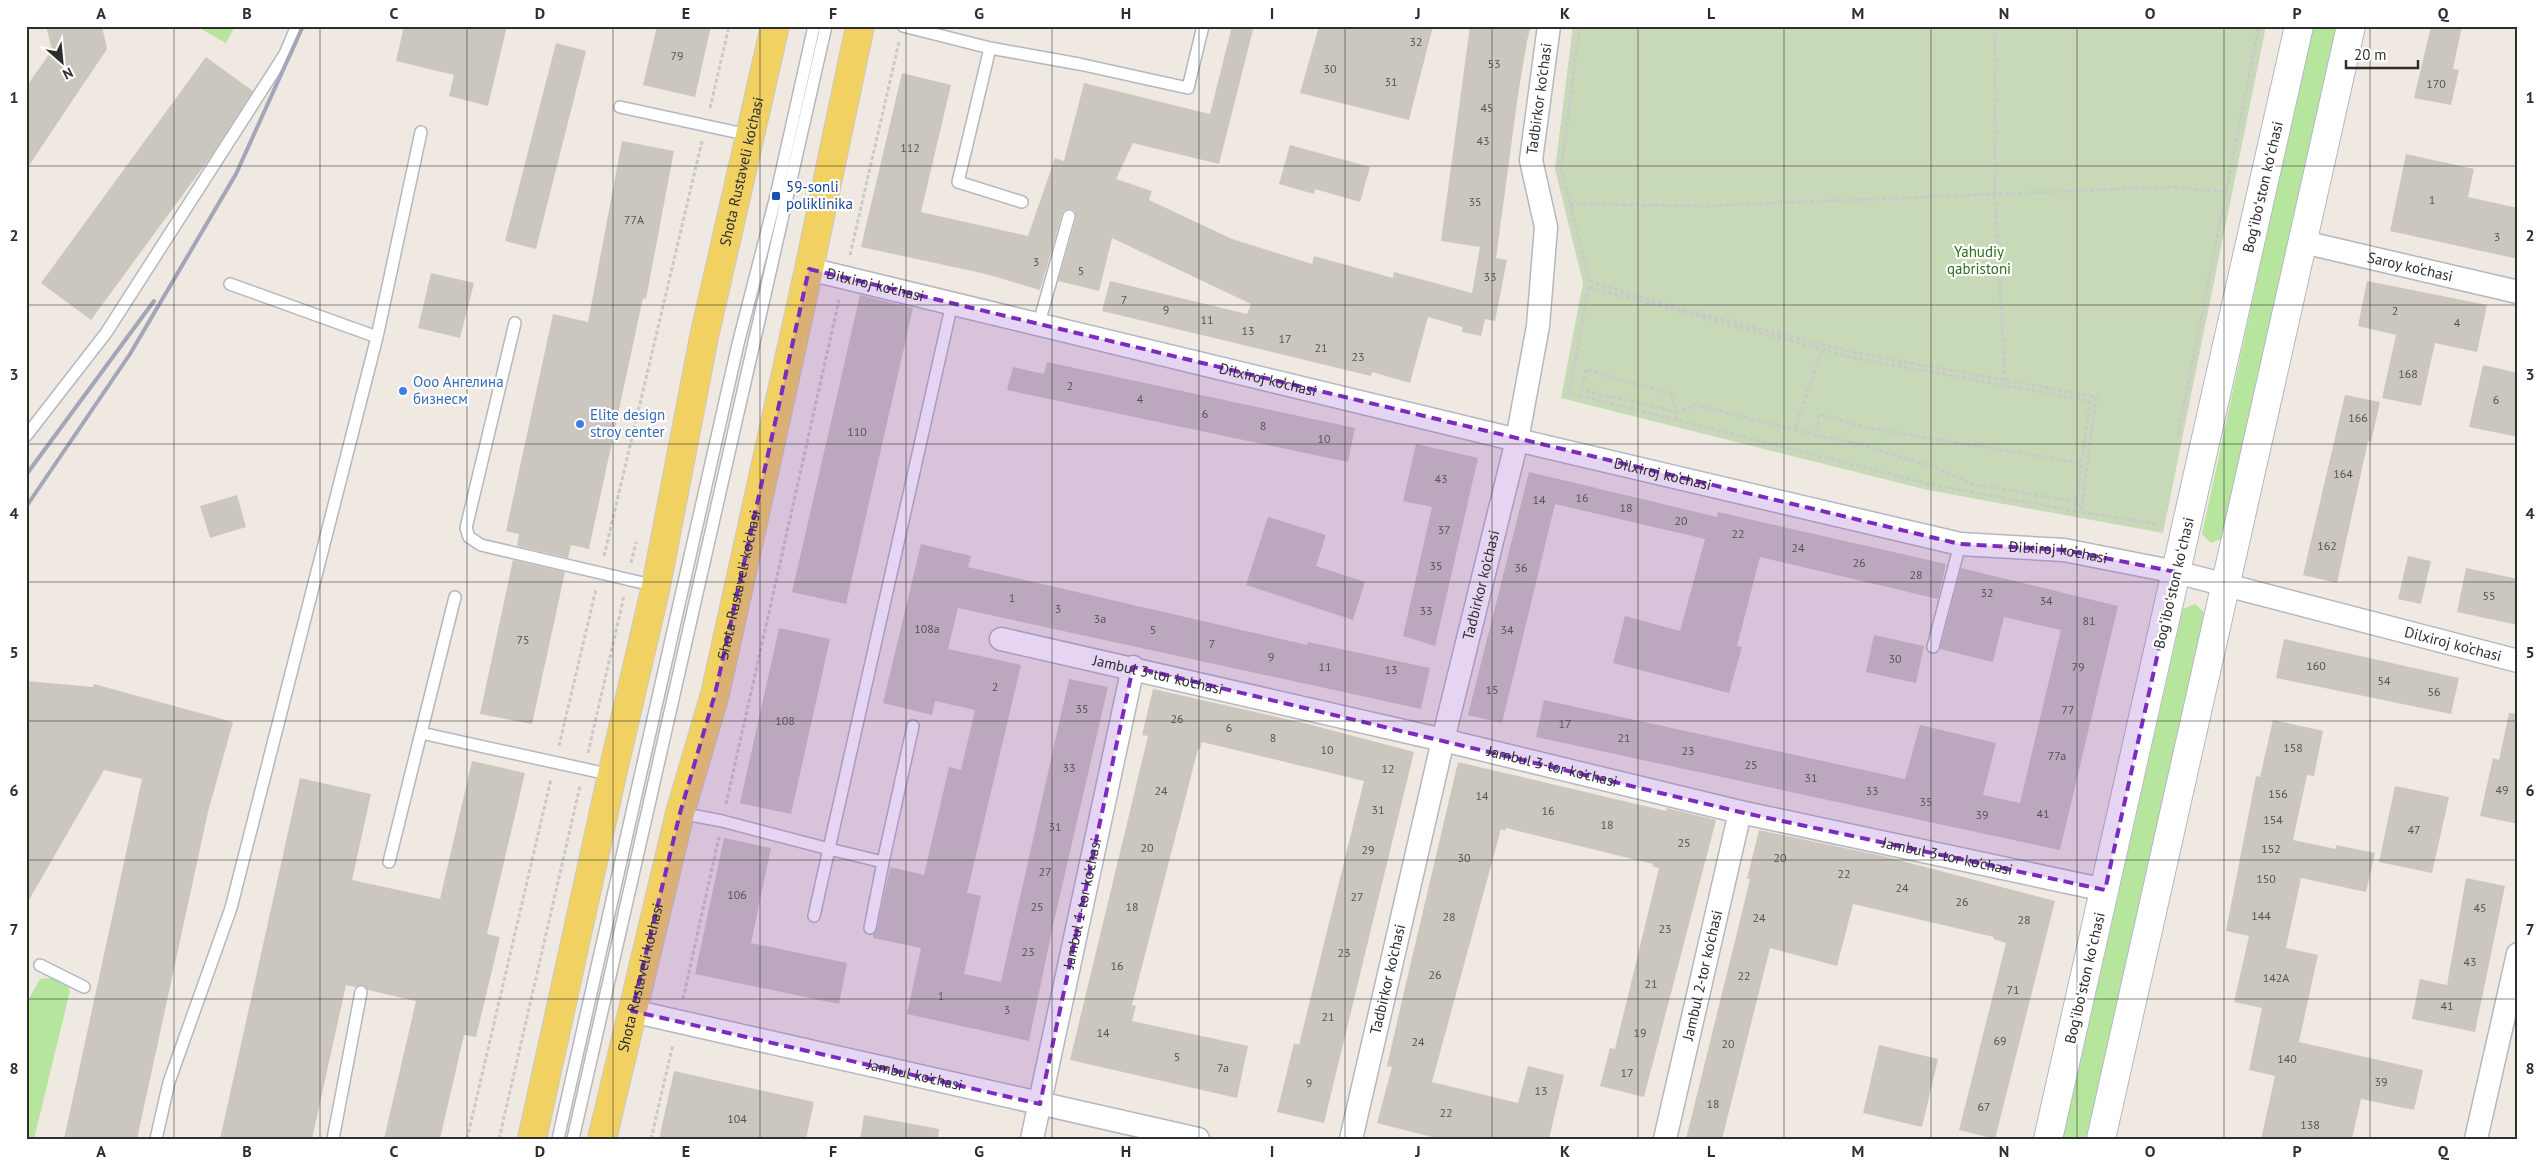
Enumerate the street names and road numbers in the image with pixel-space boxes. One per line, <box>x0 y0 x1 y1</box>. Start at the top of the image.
street label: Tadbirkor ko'chasi <box>1522 42 1556 156</box>
street label: Shota Rustaveli ko'chasi <box>715 95 768 248</box>
street label: Bogʻiboʻston koʻchasi <box>2238 119 2287 254</box>
street label: Saroy ko‘chasi <box>2366 247 2455 286</box>
street label: Dilxiroj ko‘chasi <box>825 264 926 305</box>
street label: Dilxiroj ko‘chasi <box>1217 358 1319 400</box>
street label: Dilxiroj ko‘chasi <box>1612 453 1713 494</box>
street label: Shota Rustaveli ko'chasi <box>713 508 764 661</box>
street label: Bogʻiboʻston koʻchasi <box>2149 515 2198 650</box>
street label: Tadbirkor ko'chasi <box>1458 528 1503 642</box>
street label: Dilxiroj ko‘chasi <box>2008 537 2109 567</box>
street label: Dilxiroj ko‘chasi <box>2403 622 2504 665</box>
street label: Jambul 3-tor ko'chasi <box>1090 650 1225 698</box>
street label: Jambul 3-tor ko'chasi <box>1485 741 1619 791</box>
street label: Jambul 3-tor ko'chasi <box>1879 832 2015 879</box>
street label: Jambul 1-tor ko'chasi <box>1059 836 1105 971</box>
street label: Shota Rustaveli ko'chasi <box>613 901 667 1054</box>
street label: Jambul 2-tor ko'chasi <box>1678 908 1726 1043</box>
street label: Bogʻiboʻston koʻchasi <box>2060 910 2109 1045</box>
street label: Tadbirkor ko'chasi <box>1365 922 1409 1036</box>
street label: Jambul ko'chasi <box>864 1054 965 1094</box>

